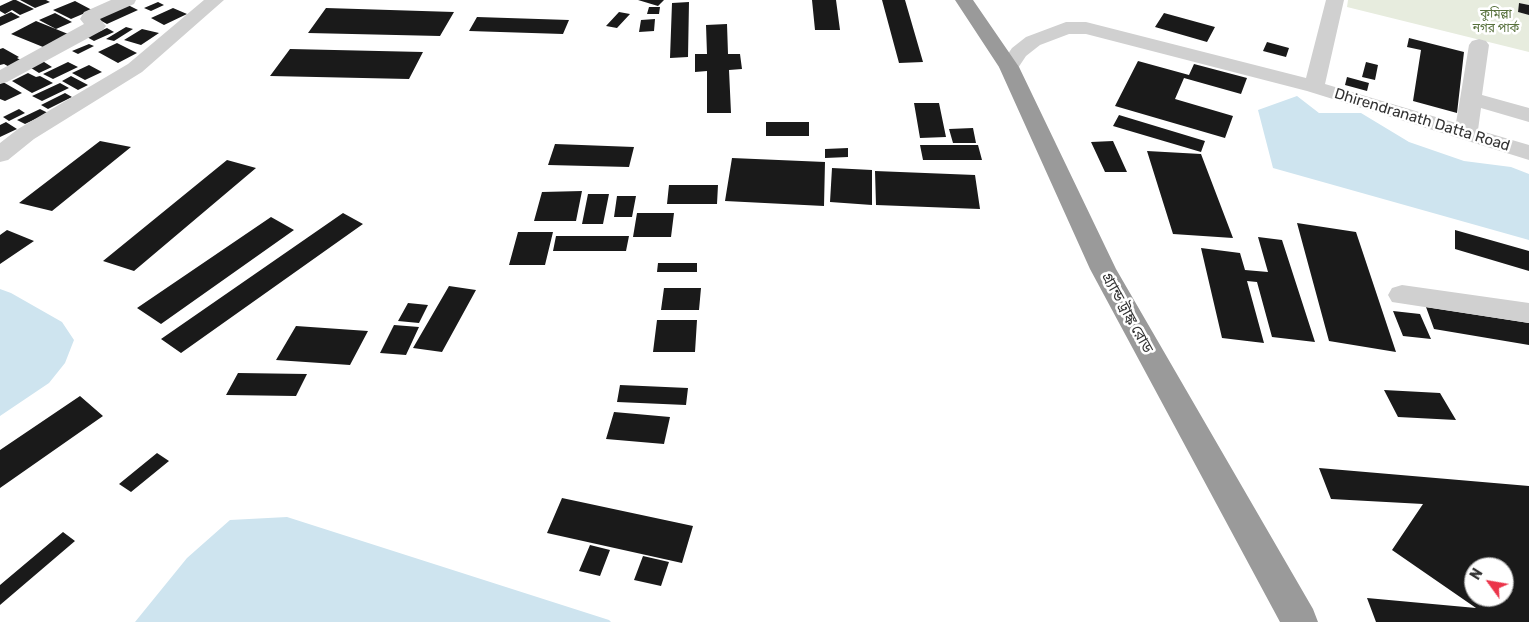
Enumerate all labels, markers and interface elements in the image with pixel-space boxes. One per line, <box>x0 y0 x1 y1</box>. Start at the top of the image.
park label: কুমিল্লা নগর পার্ক <box>1473 8 1519 36</box>
street label: Dhirendranath Datta Road <box>1332 85 1512 155</box>
street label: গ্র্যান্ড ট্রাঙ্ক রোড <box>1097 270 1157 356</box>
north arrow <box>1464 557 1514 607</box>
text: N <box>1467 566 1487 583</box>

